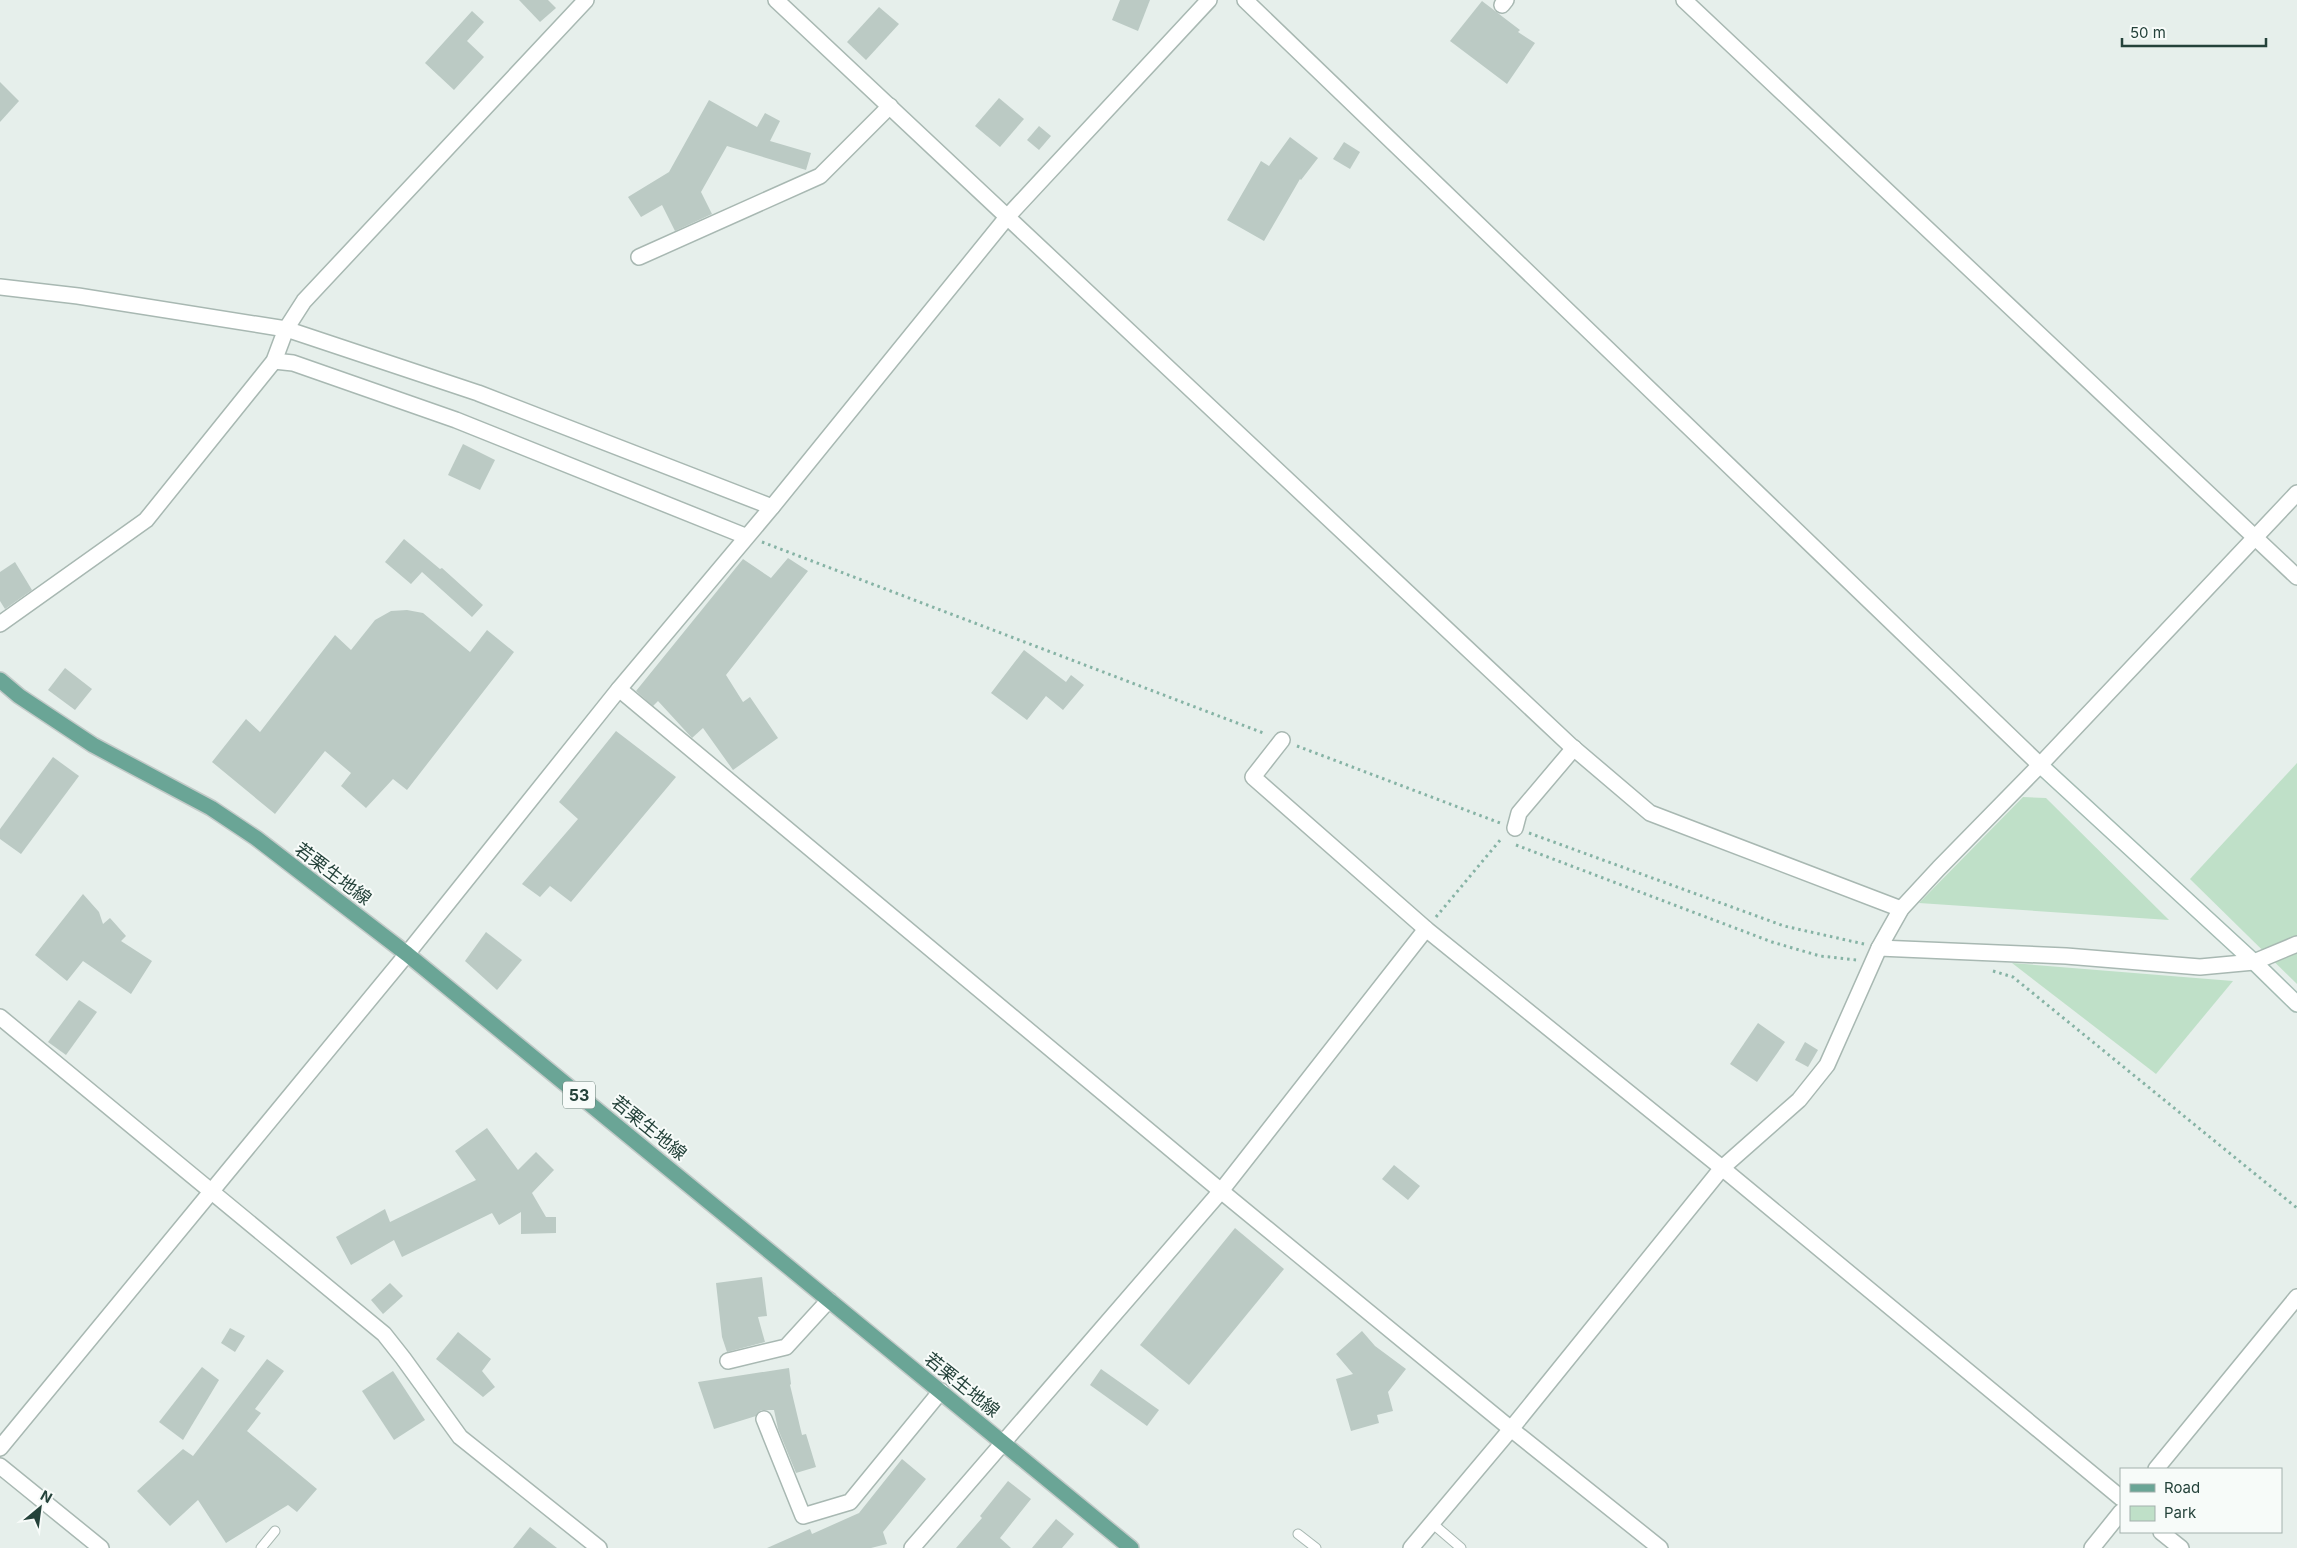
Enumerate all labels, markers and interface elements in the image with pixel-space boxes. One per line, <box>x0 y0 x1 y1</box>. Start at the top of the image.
scale bar <box>2122 15 2266 47</box>
text: 50 m <box>2130 23 2166 42</box>
street label: 若栗生地線 <box>291 838 376 909</box>
road number: 53 <box>563 1082 595 1108</box>
street label: 若栗生地線 <box>608 1091 691 1164</box>
street label: 若栗生地線 <box>921 1348 1004 1421</box>
legend <box>2120 1468 2282 1533</box>
text: Road <box>2164 1478 2200 1497</box>
north arrow <box>15 1483 65 1533</box>
text: N <box>38 1486 55 1506</box>
text: Park <box>2164 1503 2197 1522</box>

